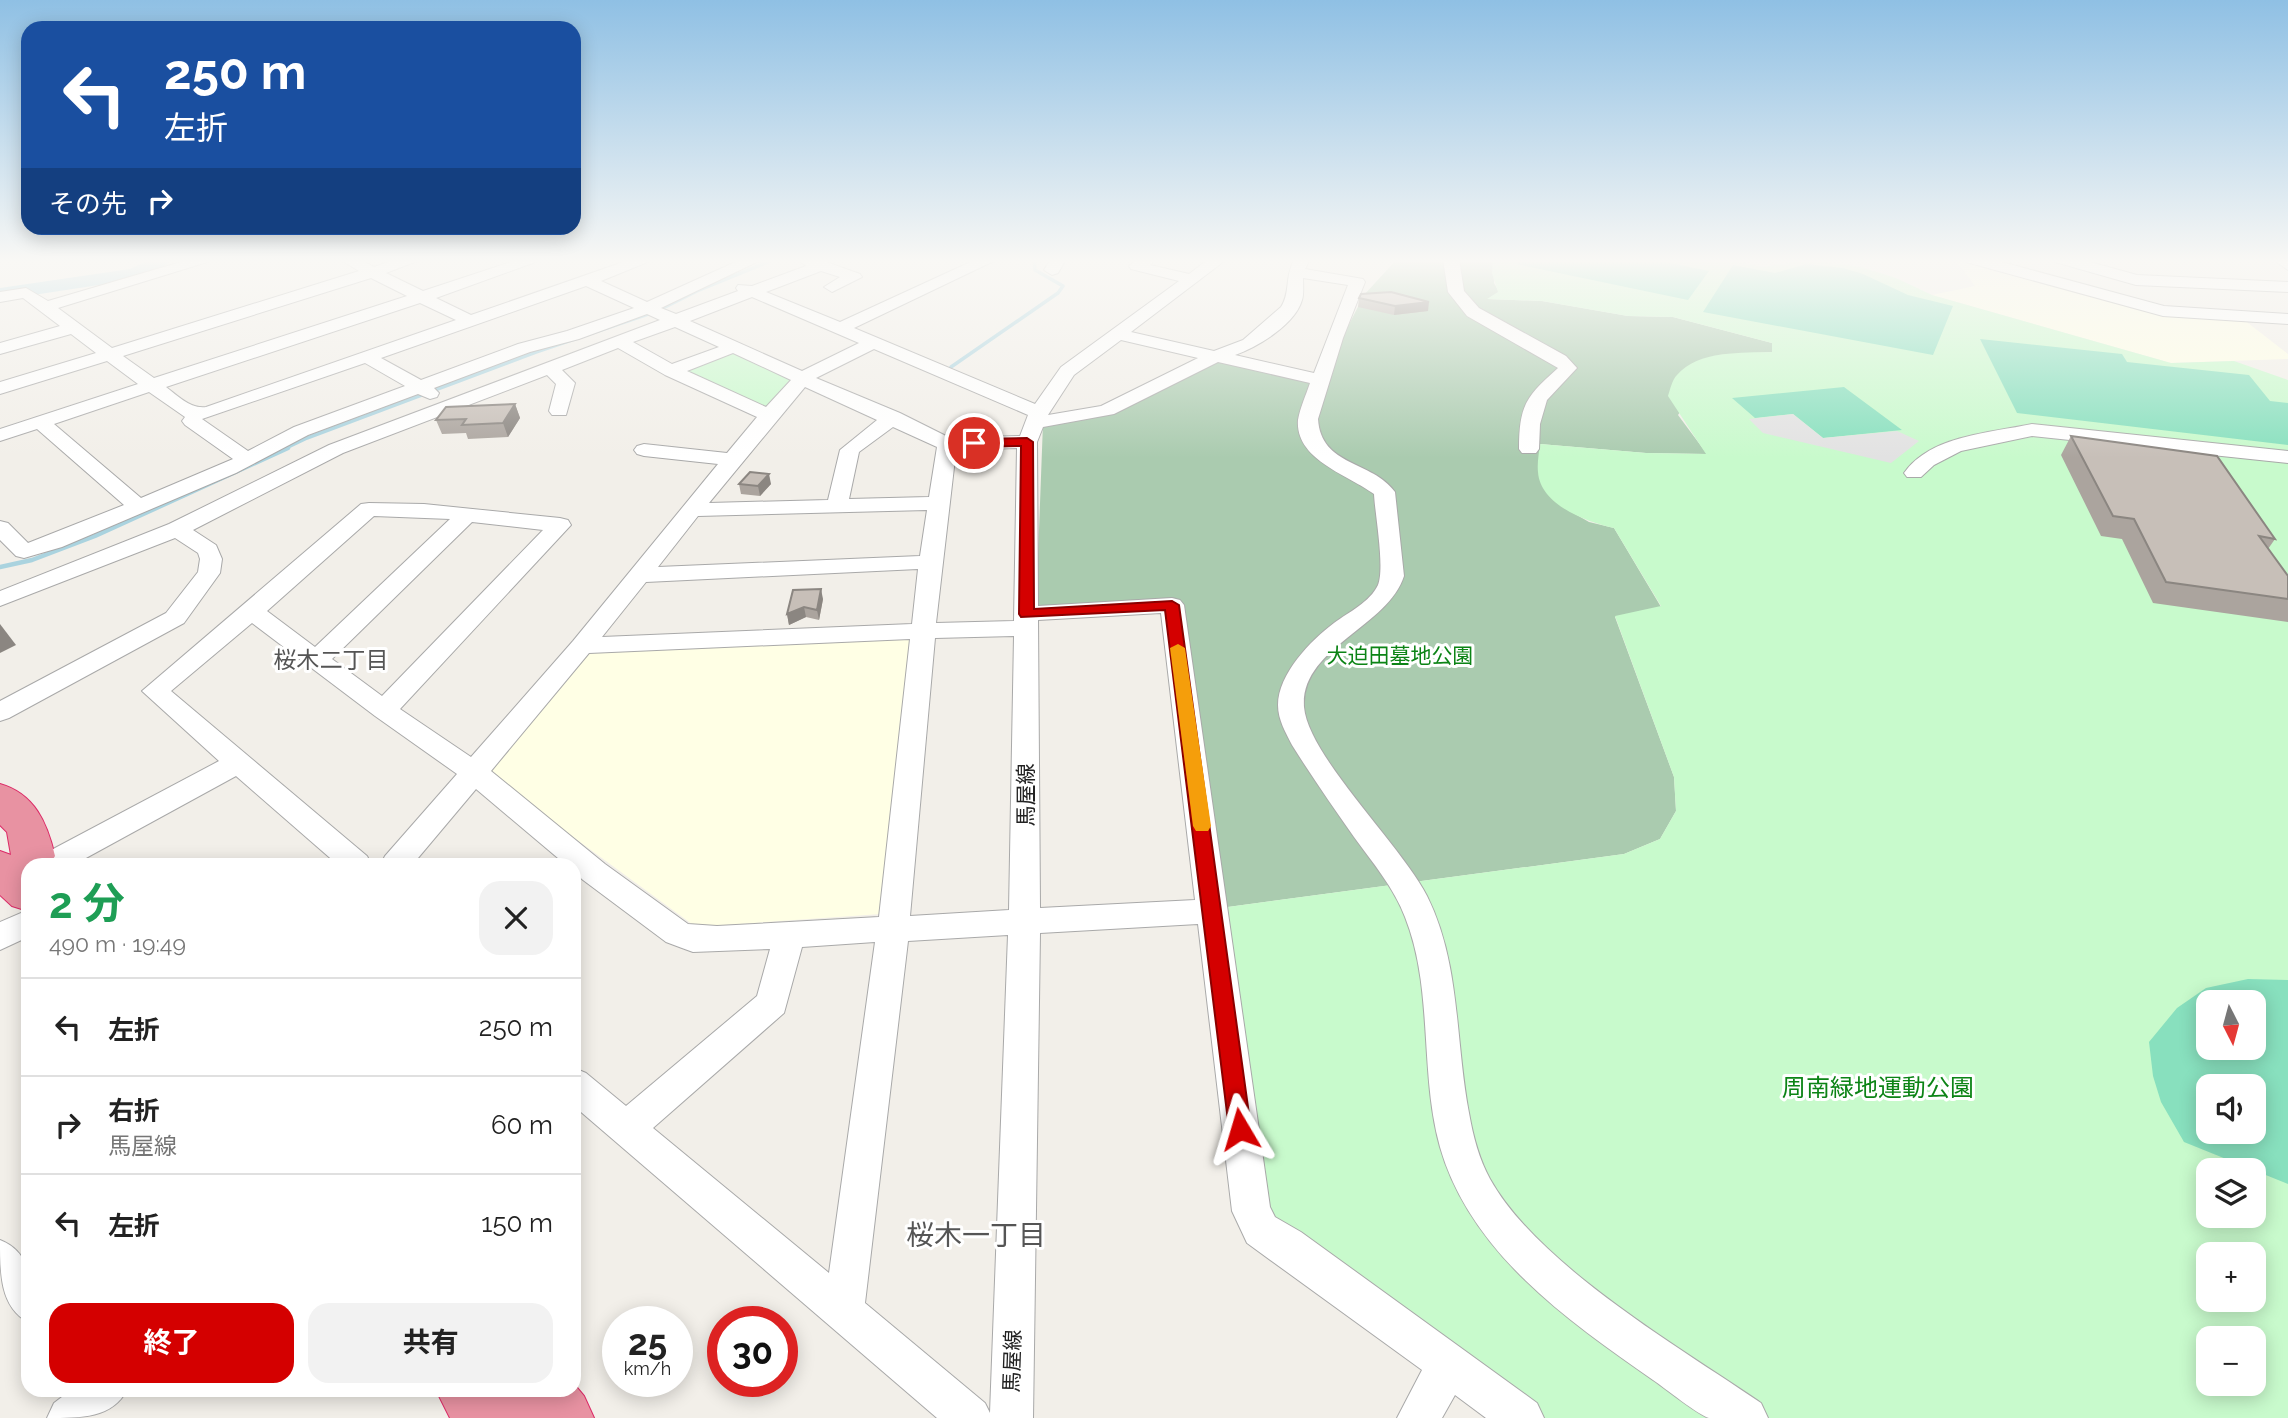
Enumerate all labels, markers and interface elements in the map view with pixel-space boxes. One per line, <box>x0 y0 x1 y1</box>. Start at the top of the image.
text: 250 m <box>164 43 306 100</box>
icon: left <box>49 49 140 140</box>
text: 左折 <box>164 109 228 146</box>
icon: right <box>141 182 179 220</box>
text: その先 <box>49 189 127 219</box>
pin <box>944 413 1004 473</box>
icon: arrive <box>955 424 993 462</box>
park label: 大迫田墓地公園 <box>1327 643 1474 668</box>
district label: 桜木二丁目 <box>274 646 389 673</box>
street label: 馬屋線 <box>1013 764 1038 827</box>
text: 2 分 <box>49 879 125 928</box>
button: close <box>479 881 553 955</box>
text: 490 m · 19:49 <box>49 930 186 957</box>
north arrow <box>2196 990 2266 1060</box>
map controls <box>2196 990 2266 1396</box>
icon: left <box>49 1008 87 1046</box>
text: 250 m <box>479 1012 553 1042</box>
text: 左折 <box>108 1015 160 1045</box>
park label: 周南緑地運動公園 <box>1782 1073 1974 1102</box>
button: sound <box>2196 1074 2266 1144</box>
position arrow <box>1203 1092 1277 1166</box>
text: 右折 <box>108 1096 160 1126</box>
icon: right <box>49 1106 87 1144</box>
text: 60 m <box>491 1110 553 1140</box>
text: 馬屋線 <box>108 1132 177 1159</box>
button: layers <box>2196 1158 2266 1228</box>
icon: left <box>49 1204 87 1242</box>
text: 150 m <box>481 1208 553 1238</box>
text: 左折 <box>108 1211 160 1241</box>
district label: 桜木一丁目 <box>906 1219 1046 1252</box>
button: + <box>2196 1242 2266 1312</box>
button: 終了 <box>49 1303 294 1383</box>
button: 共有 <box>308 1303 553 1383</box>
speed limit sign: 30 <box>707 1306 798 1397</box>
text: 25 <box>628 1322 667 1363</box>
button: − <box>2196 1326 2266 1396</box>
street label: 馬屋線 <box>998 1329 1026 1393</box>
text: km/h <box>624 1358 671 1379</box>

